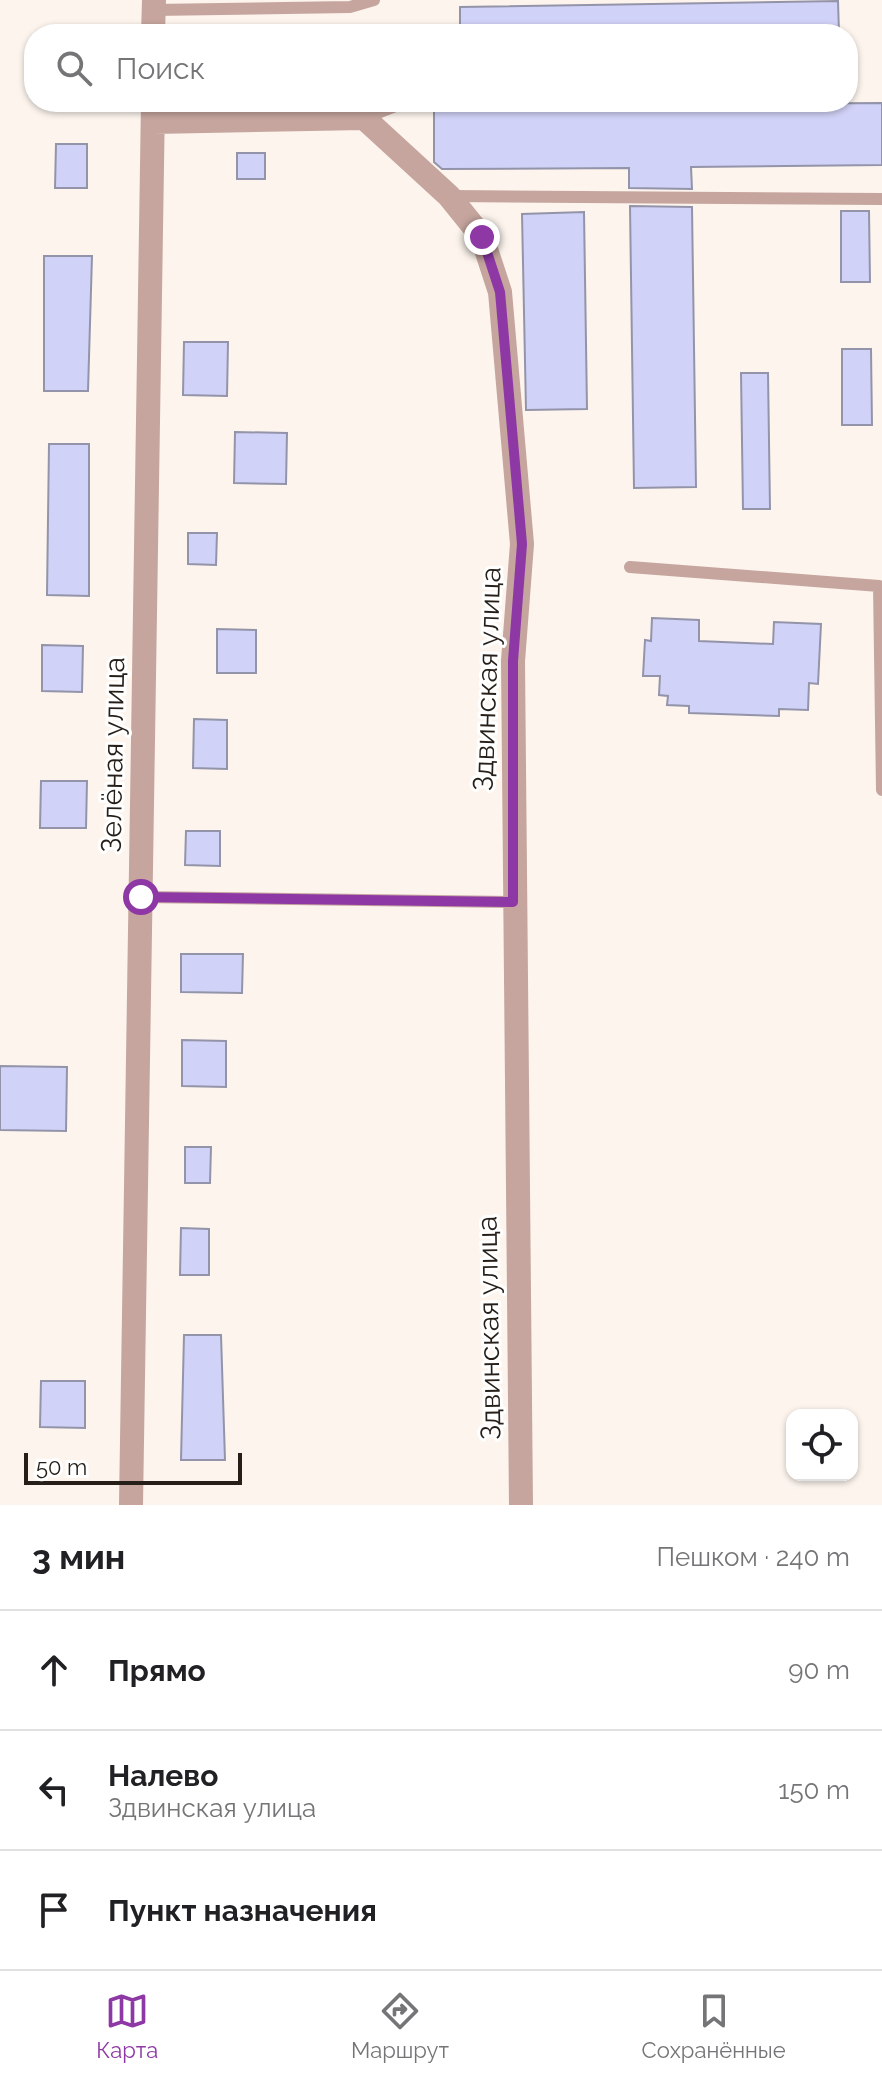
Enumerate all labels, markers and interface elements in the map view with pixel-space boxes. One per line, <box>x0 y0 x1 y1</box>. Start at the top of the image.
search box <box>24 24 858 112</box>
icon: search <box>52 46 96 90</box>
text: Поиск <box>116 51 205 86</box>
route end <box>464 219 500 255</box>
street label: Здвинская улица <box>467 566 507 792</box>
street label: Зелёная улица <box>95 657 131 853</box>
route start <box>123 879 159 915</box>
street label: Здвинская улица <box>471 1216 507 1440</box>
map controls <box>786 1409 858 1481</box>
button: locate <box>786 1409 858 1481</box>
scale bar <box>24 1449 242 1485</box>
text: 50 m <box>36 1454 87 1480</box>
text: 3 мин <box>32 1537 125 1577</box>
text: Пешком · 240 m <box>657 1542 850 1572</box>
icon: ahead <box>32 1648 76 1692</box>
text: Прямо <box>108 1653 206 1688</box>
text: 90 m <box>788 1655 850 1685</box>
text: Налево <box>108 1758 218 1793</box>
icon: left <box>32 1768 76 1812</box>
text: 150 m <box>778 1775 850 1805</box>
text: Здвинская улица <box>108 1793 316 1823</box>
icon: arrive <box>32 1888 76 1932</box>
text: Пункт назначения <box>108 1893 377 1928</box>
tab: Карта <box>96 1989 158 2063</box>
tab: Маршрут <box>351 1989 449 2063</box>
tab: Сохранённые <box>642 1989 786 2063</box>

